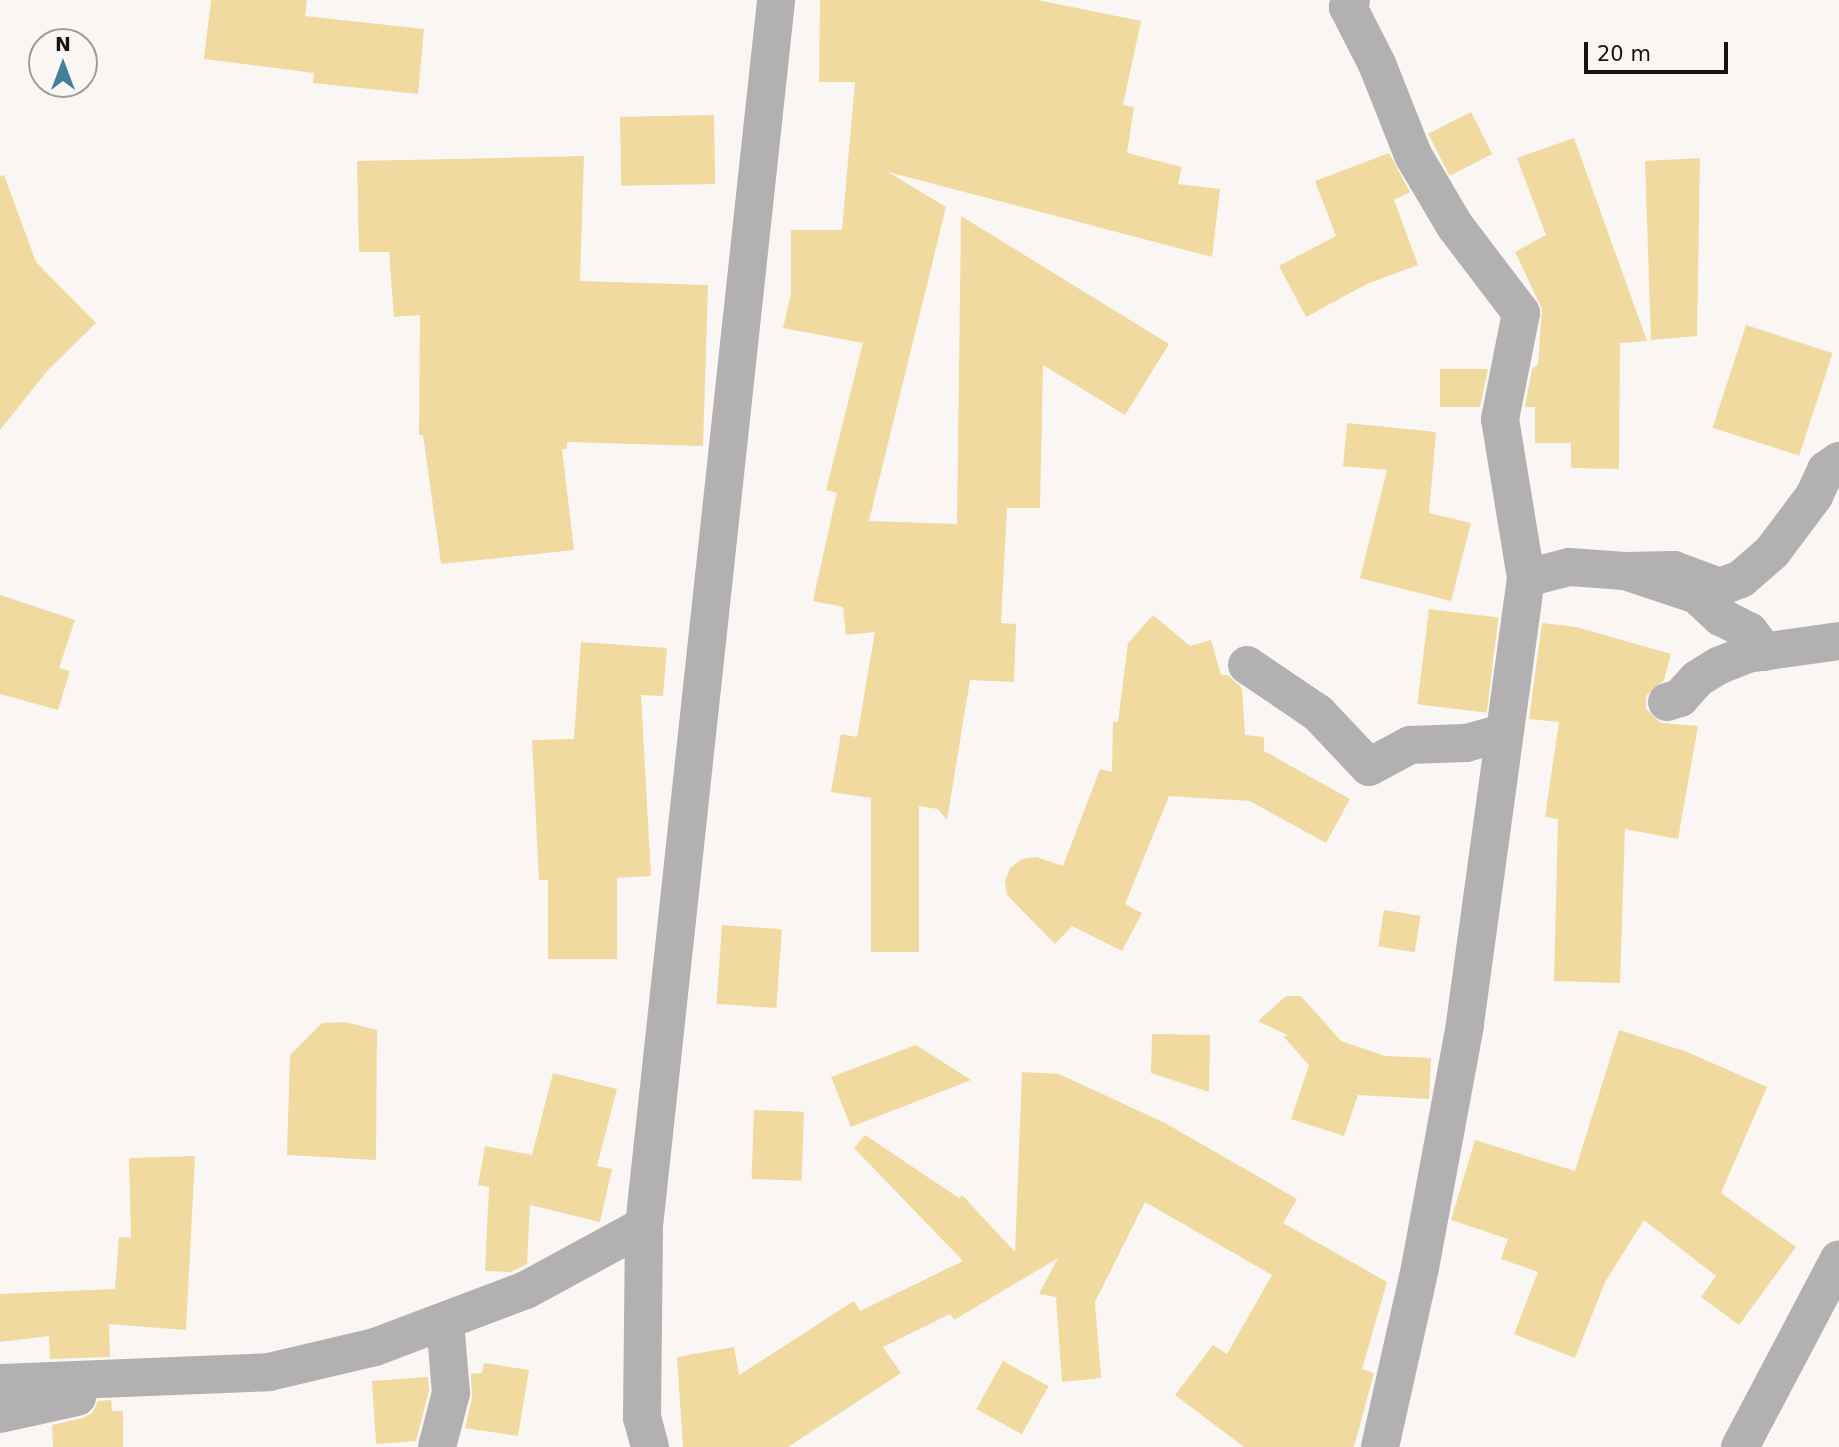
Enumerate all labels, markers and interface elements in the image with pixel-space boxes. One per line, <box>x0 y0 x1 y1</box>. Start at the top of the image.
north arrow <box>28 28 98 98</box>
scale bar <box>1587 28 1730 72</box>
text: N <box>55 33 71 55</box>
text: 20 m <box>1597 42 1651 66</box>

